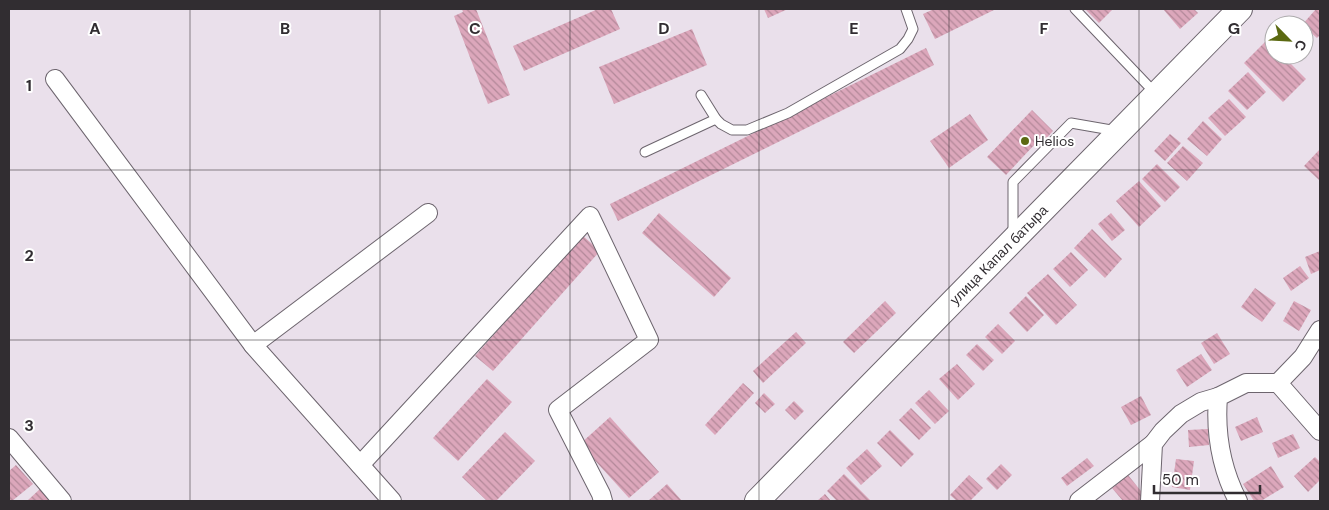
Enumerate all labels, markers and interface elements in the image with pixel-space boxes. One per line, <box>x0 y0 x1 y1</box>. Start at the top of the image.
north arrow <box>1264 15 1314 65</box>
text: A <box>89 18 101 39</box>
text: B <box>280 18 290 39</box>
text: C <box>469 18 481 39</box>
text: D <box>658 18 670 39</box>
text: E <box>849 18 859 39</box>
text: F <box>1040 18 1049 39</box>
text: G <box>1228 18 1240 39</box>
text: С <box>1291 37 1311 54</box>
text: 1 <box>26 75 32 96</box>
place label: Helios <box>1035 132 1074 150</box>
marker: Helios <box>1019 135 1031 147</box>
street label: улица Капал батыра <box>946 201 1052 308</box>
text: 2 <box>24 245 34 266</box>
text: 3 <box>24 415 34 436</box>
scale bar <box>1154 462 1260 494</box>
text: 50 m <box>1162 470 1199 490</box>

